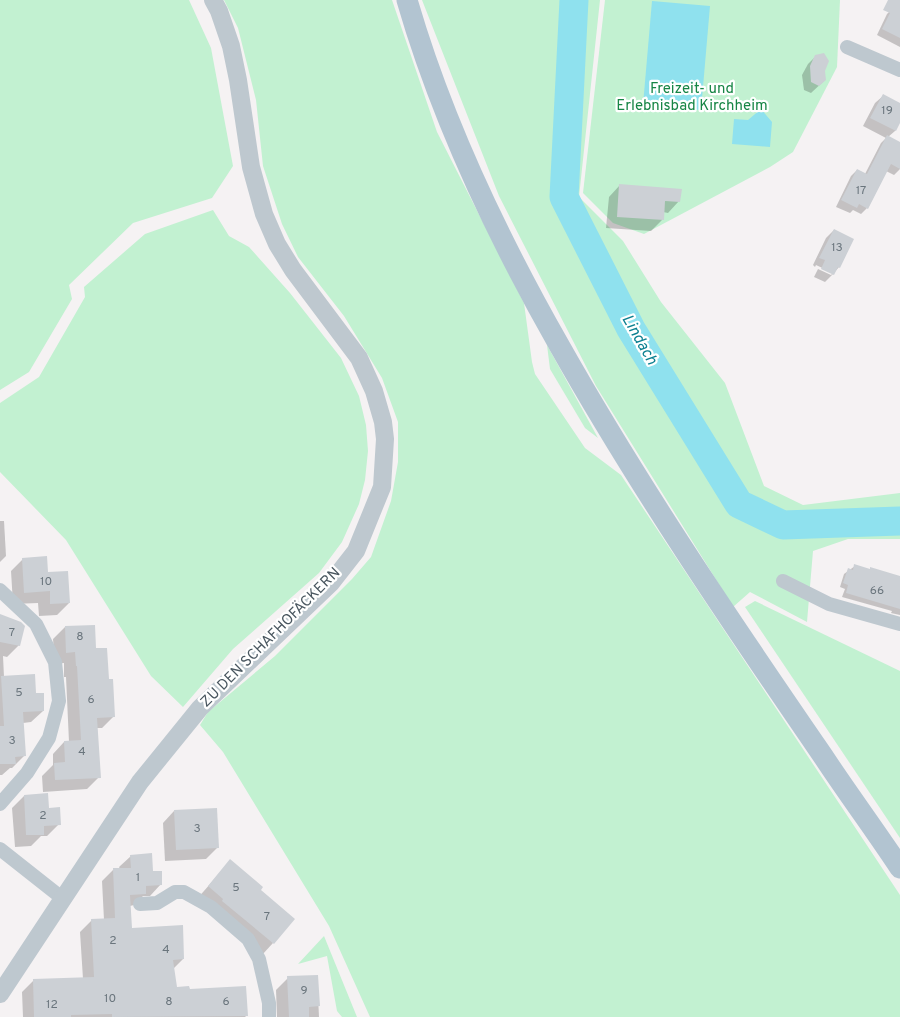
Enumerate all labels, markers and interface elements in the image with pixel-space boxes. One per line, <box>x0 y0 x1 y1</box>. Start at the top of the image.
park label: Freizeit- und Erlebnisbad Kirchheim <box>616 80 768 116</box>
house number: 19 <box>881 103 893 119</box>
house number: 17 <box>856 183 866 199</box>
house number: 13 <box>831 240 843 256</box>
water label: Lindach <box>617 311 661 369</box>
street label: ZU DEN SCHAFHOFÄCKERN <box>196 563 345 712</box>
house number: 10 <box>40 574 52 590</box>
house number: 66 <box>870 583 884 599</box>
house number: 7 <box>9 625 15 641</box>
house number: 8 <box>76 629 84 645</box>
house number: 5 <box>15 685 23 701</box>
house number: 6 <box>87 692 95 708</box>
house number: 3 <box>8 733 16 749</box>
house number: 4 <box>78 744 86 760</box>
house number: 2 <box>39 808 47 824</box>
house number: 3 <box>193 821 201 837</box>
house number: 1 <box>136 870 140 886</box>
house number: 5 <box>232 880 240 896</box>
house number: 7 <box>264 909 270 925</box>
house number: 2 <box>109 933 117 949</box>
house number: 4 <box>162 942 170 958</box>
house number: 9 <box>300 983 308 999</box>
house number: 10 <box>104 991 116 1007</box>
house number: 8 <box>165 994 173 1010</box>
house number: 6 <box>222 994 230 1010</box>
house number: 12 <box>46 997 58 1013</box>

